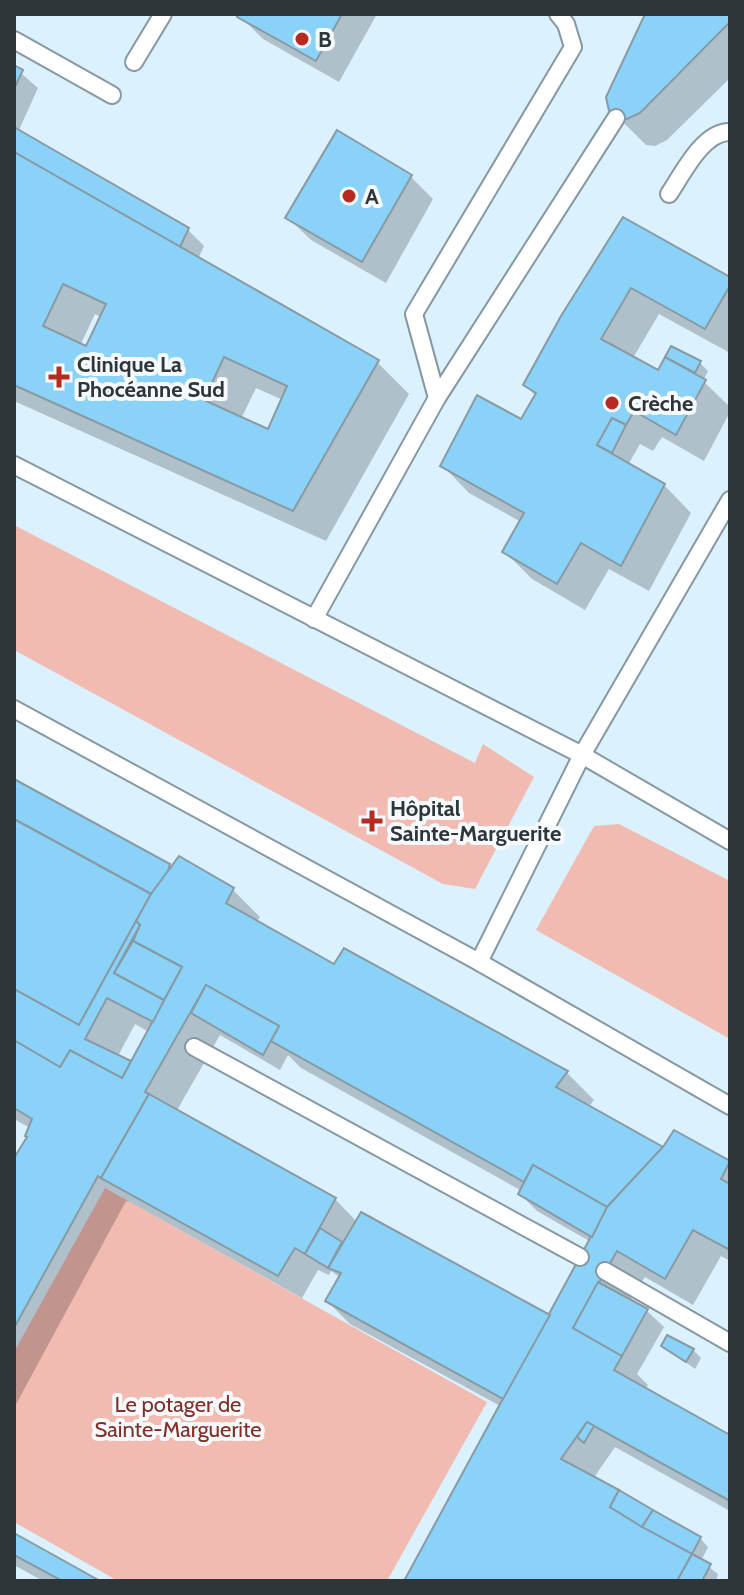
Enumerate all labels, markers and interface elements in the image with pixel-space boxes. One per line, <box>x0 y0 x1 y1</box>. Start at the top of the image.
place label: B <box>318 26 332 53</box>
marker: B <box>293 30 311 48</box>
place label: A <box>365 183 379 210</box>
marker: A <box>340 187 358 205</box>
place label: Clinique La Phocéanne Sud <box>77 351 225 403</box>
marker: Clinique La Phocéanne Sud <box>48 366 70 388</box>
place label: Crèche <box>628 390 693 417</box>
marker: Crèche <box>603 394 621 412</box>
place label: Hôpital Sainte-Marguerite <box>390 795 561 847</box>
marker: Hôpital Sainte-Marguerite <box>361 810 383 832</box>
park label: Le potager de Sainte-Marguerite <box>94 1391 262 1443</box>

